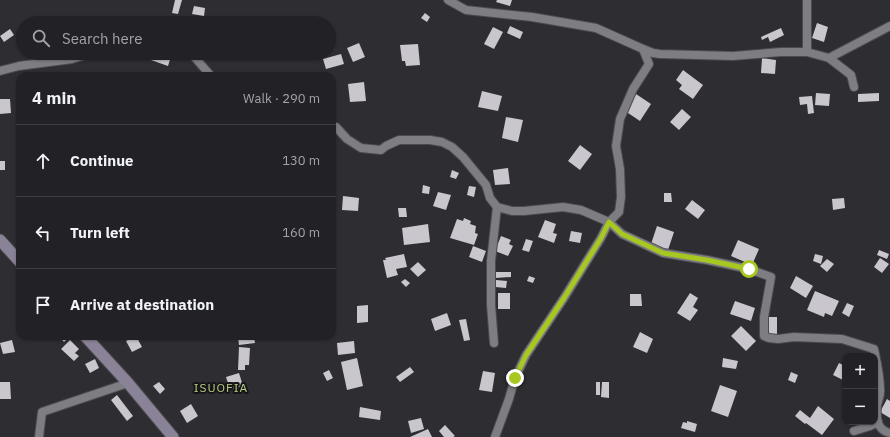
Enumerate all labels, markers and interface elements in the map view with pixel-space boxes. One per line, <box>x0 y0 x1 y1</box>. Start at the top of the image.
search box <box>16 16 336 60</box>
icon: search <box>30 27 52 49</box>
text: Search here <box>62 29 142 48</box>
text: 4 min <box>32 87 76 109</box>
text: Walk · 290 m <box>243 90 320 107</box>
icon: ahead <box>32 150 54 172</box>
text: Continue <box>70 151 134 170</box>
text: 130 m <box>282 152 320 169</box>
icon: left <box>32 222 54 244</box>
text: Turn left <box>70 223 130 242</box>
text: 160 m <box>282 224 320 241</box>
route start <box>740 260 758 278</box>
icon: arrive <box>32 294 54 316</box>
text: Arrive at destination <box>70 295 214 314</box>
map controls <box>842 353 878 425</box>
button: + <box>842 353 878 389</box>
route end <box>506 369 524 387</box>
district label: ISUOFIA <box>194 380 248 395</box>
button: − <box>842 389 878 425</box>

